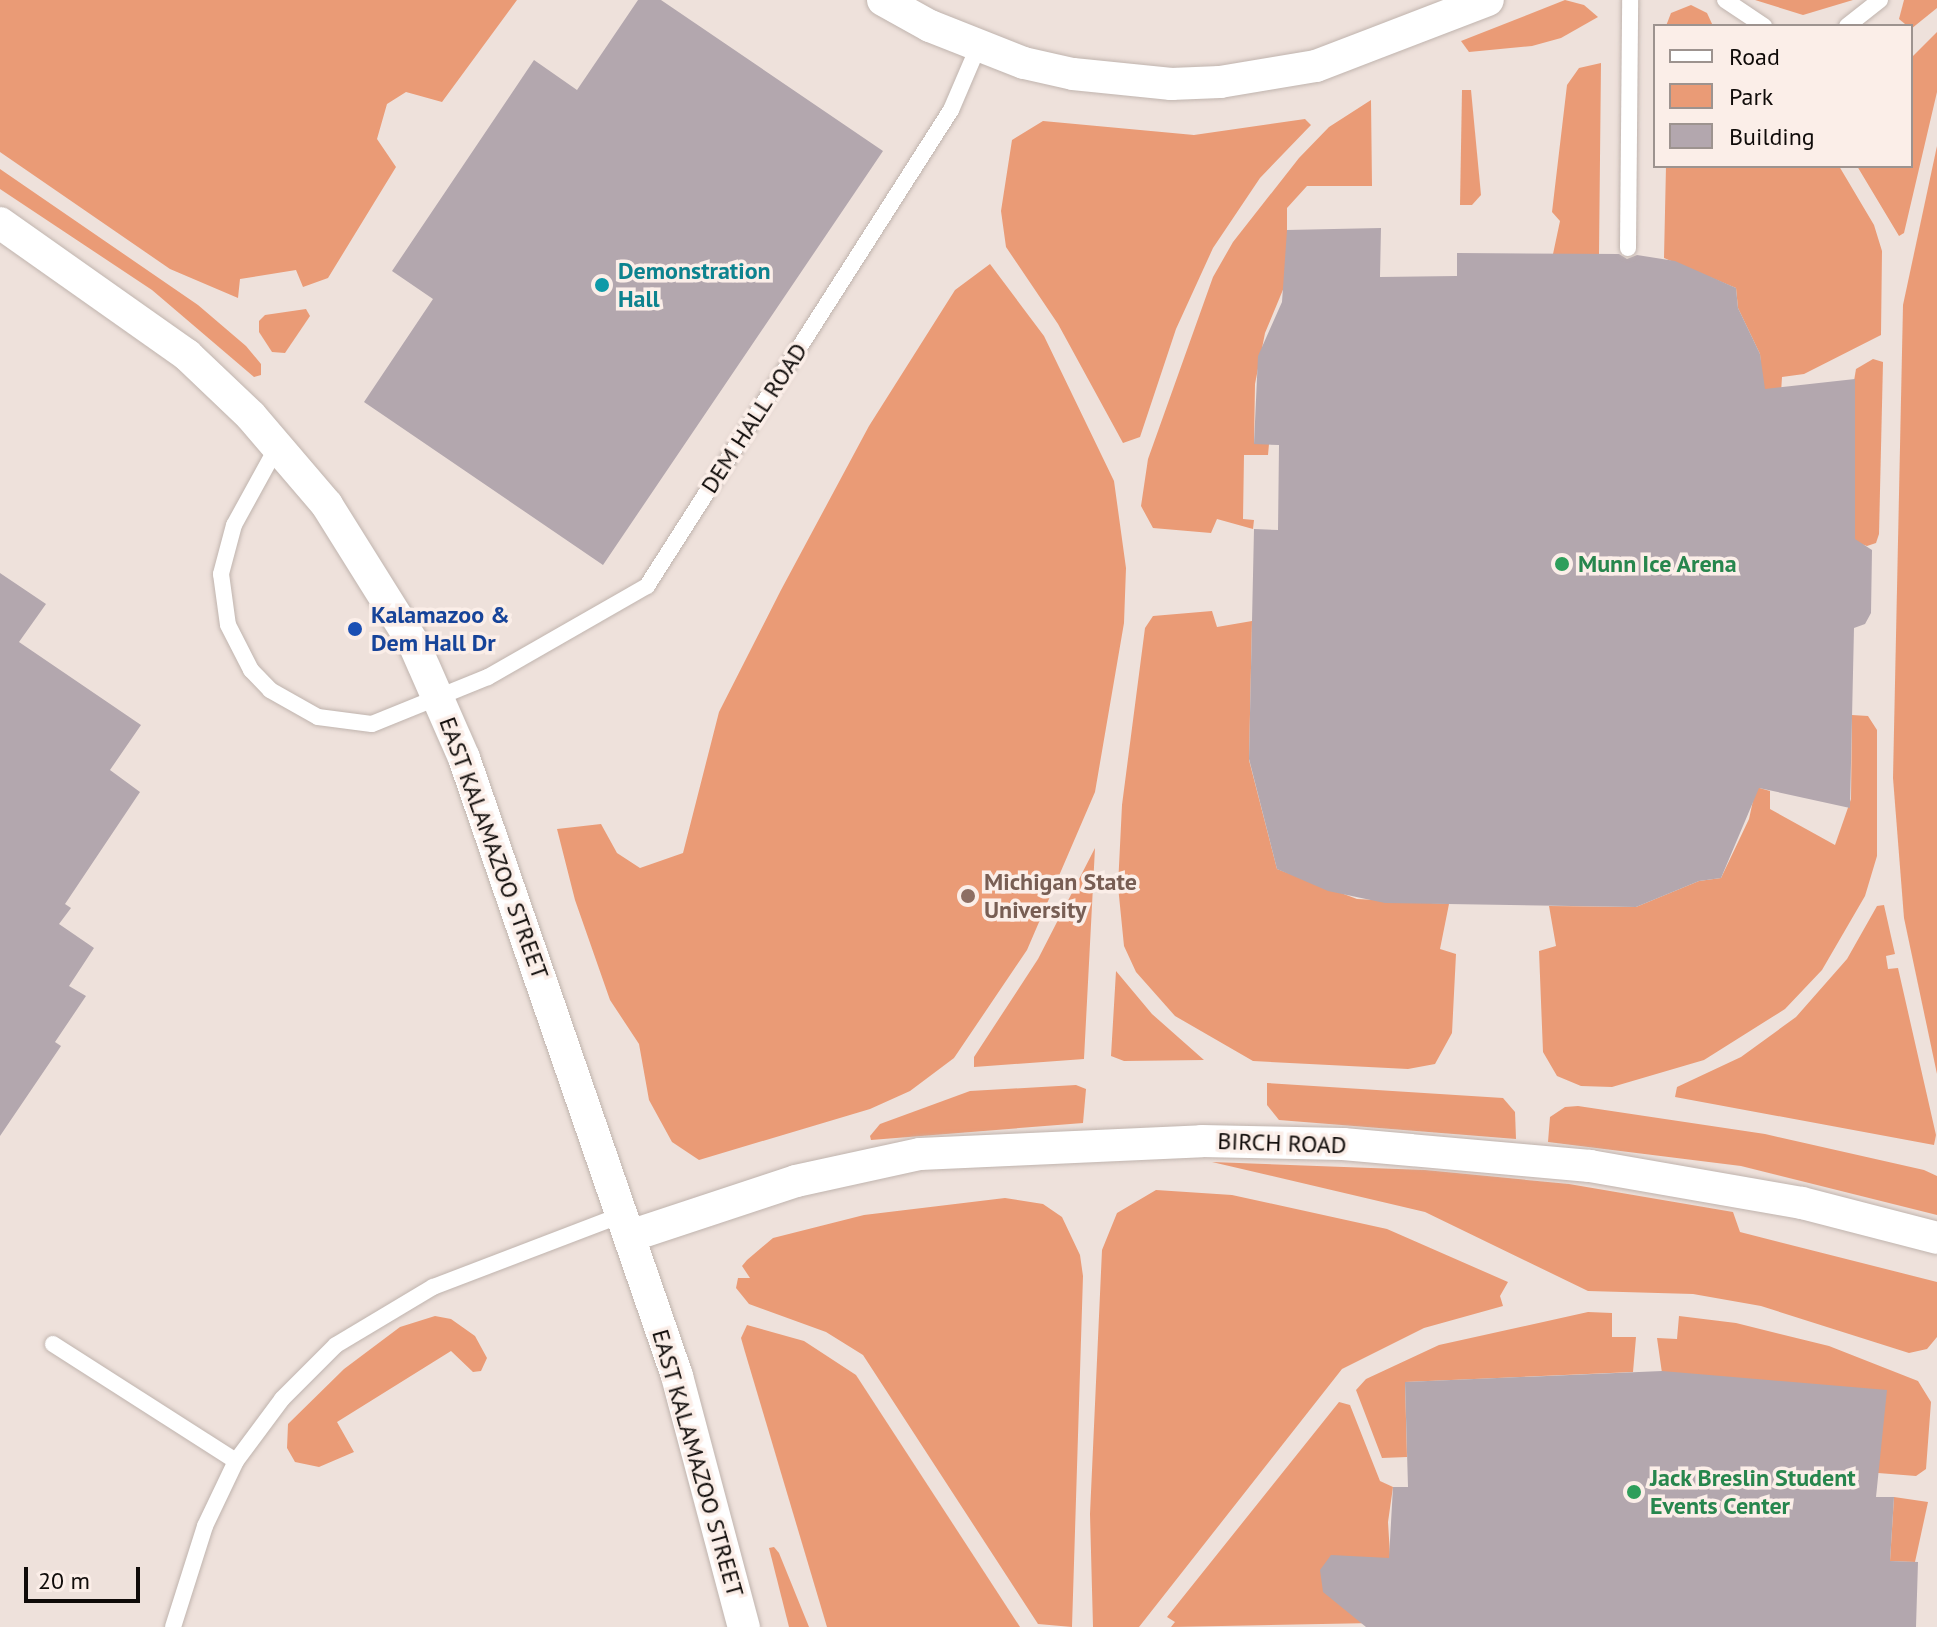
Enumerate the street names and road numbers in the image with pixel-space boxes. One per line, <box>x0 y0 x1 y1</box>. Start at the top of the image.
street label: DEM HALL ROAD <box>695 337 813 499</box>
street label: EAST KALAMAZOO STREET <box>433 713 555 983</box>
street label: BIRCH ROAD <box>1217 1126 1347 1160</box>
street label: EAST KALAMAZOO STREET <box>646 1326 750 1600</box>

